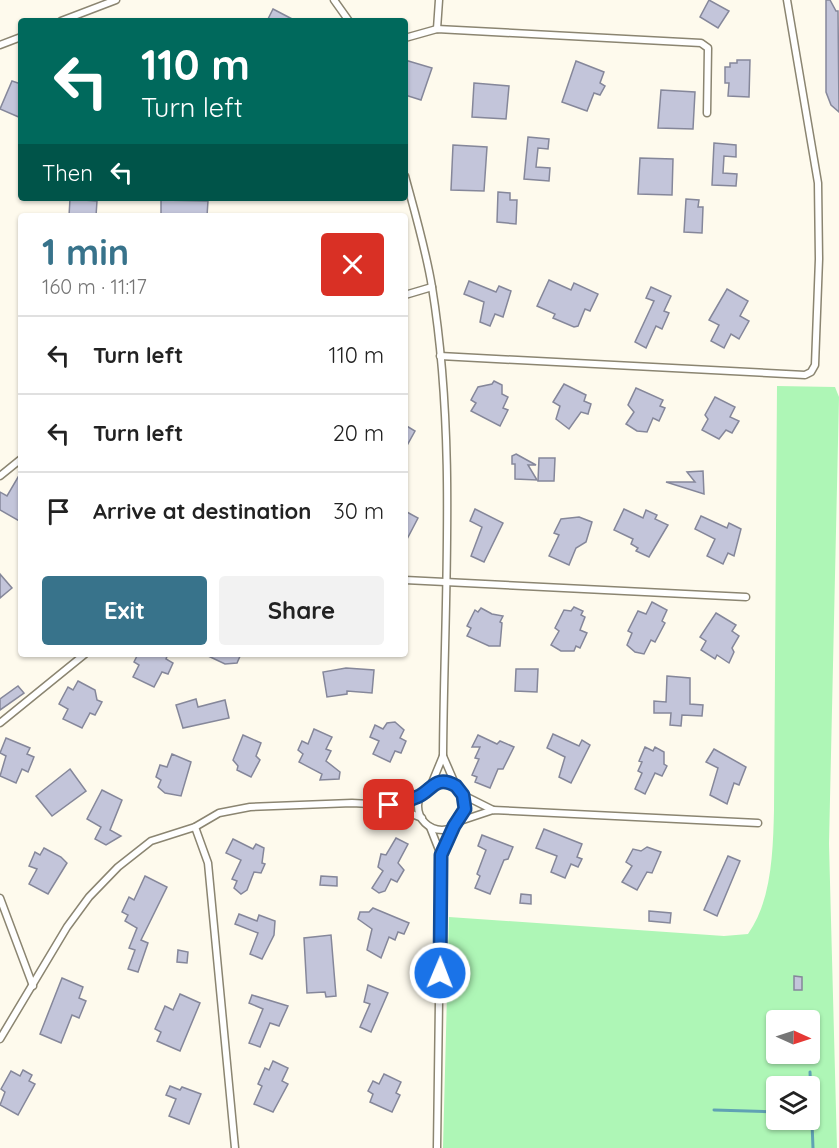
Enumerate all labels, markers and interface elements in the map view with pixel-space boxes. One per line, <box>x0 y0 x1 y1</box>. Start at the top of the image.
text: 110 m <box>141 38 250 91</box>
icon: left <box>42 42 120 120</box>
text: Turn left <box>141 90 243 124</box>
icon: left <box>105 156 138 189</box>
text: Then <box>42 159 93 187</box>
text: 1 min <box>42 229 129 274</box>
button: close <box>321 233 384 296</box>
text: 160 m · 11:17 <box>42 274 147 299</box>
icon: left <box>42 339 75 372</box>
text: Turn left <box>93 341 183 369</box>
text: 110 m <box>329 341 384 369</box>
icon: left <box>42 417 75 450</box>
text: Turn left <box>93 419 183 447</box>
text: 20 m <box>333 419 384 447</box>
icon: arrive <box>42 495 75 528</box>
text: Arrive at destination <box>93 497 311 525</box>
text: 30 m <box>333 497 384 525</box>
button: Exit <box>42 576 207 645</box>
button: Share <box>219 576 384 645</box>
pin <box>363 779 414 830</box>
icon: arrive <box>372 788 405 821</box>
position arrow <box>408 941 472 1005</box>
north arrow <box>766 1010 820 1064</box>
map controls <box>766 1010 820 1130</box>
button: layers <box>766 1076 820 1130</box>

